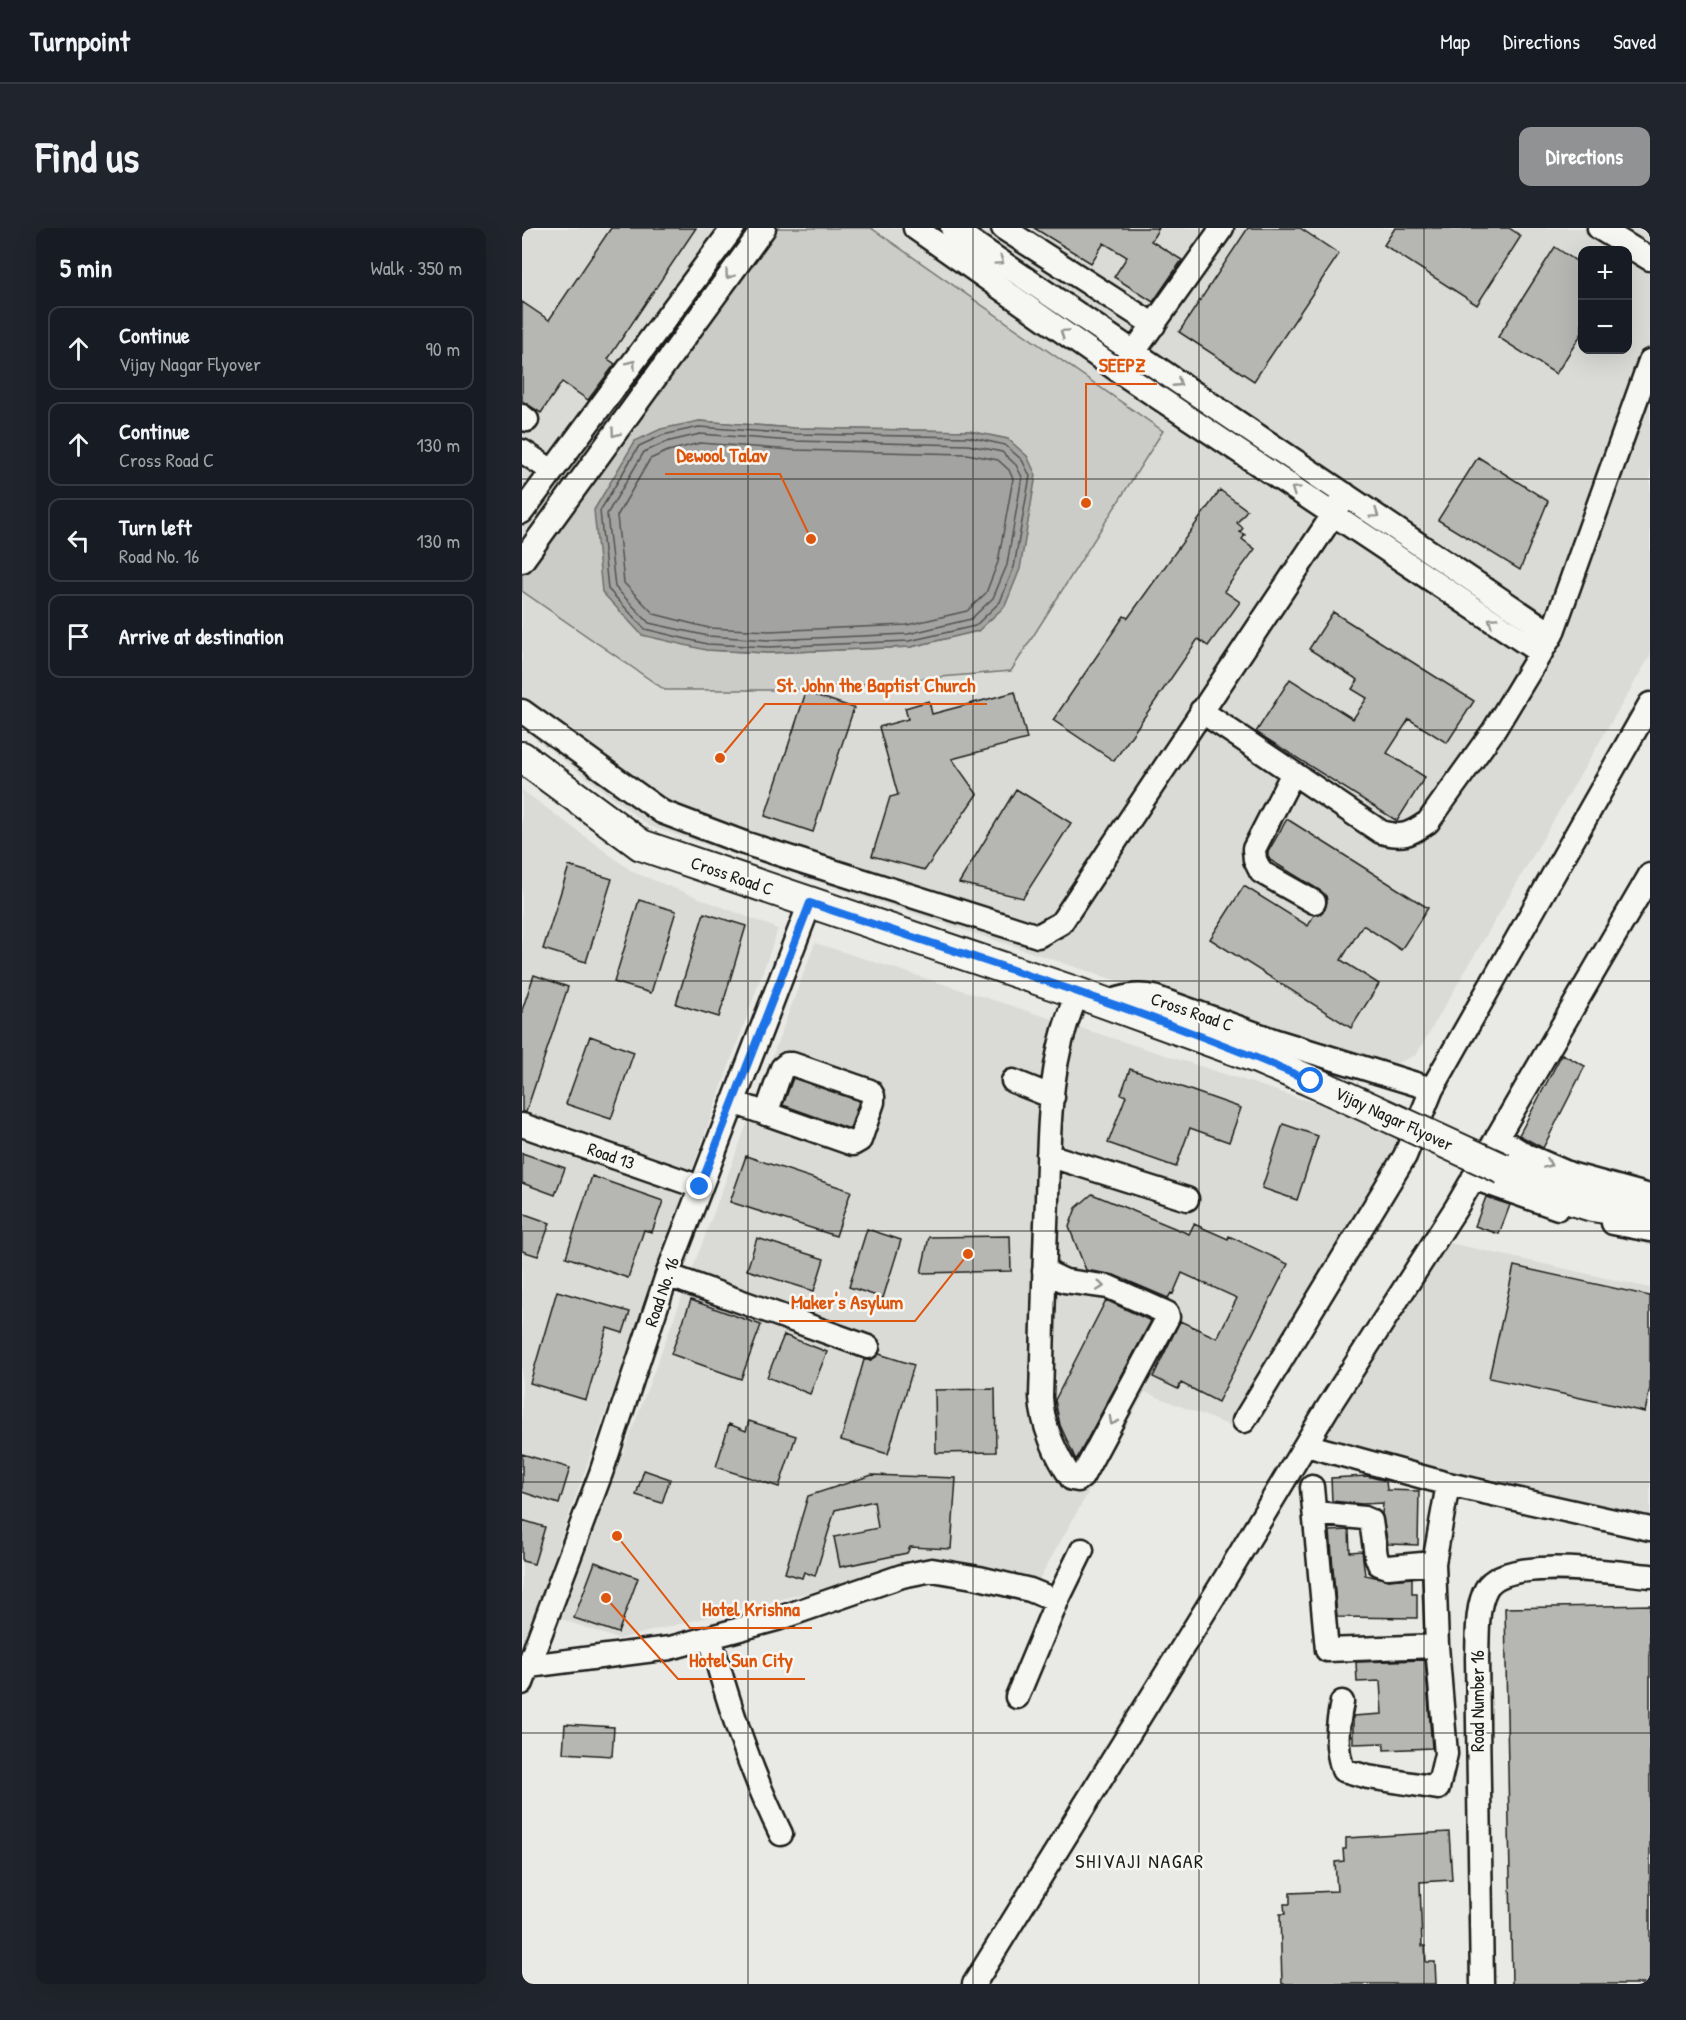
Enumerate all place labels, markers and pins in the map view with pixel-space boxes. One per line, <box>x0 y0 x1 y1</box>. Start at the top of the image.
callout: SEEPZ <box>1086 346 1157 384</box>
callout: Dewool Talav <box>665 436 780 474</box>
callout: St. John the Baptist Church <box>765 666 987 704</box>
callout: Maker's Asylum <box>779 1283 915 1321</box>
callout: Hotel Krishna <box>690 1590 812 1628</box>
callout: Hotel Sun City <box>678 1641 805 1679</box>

